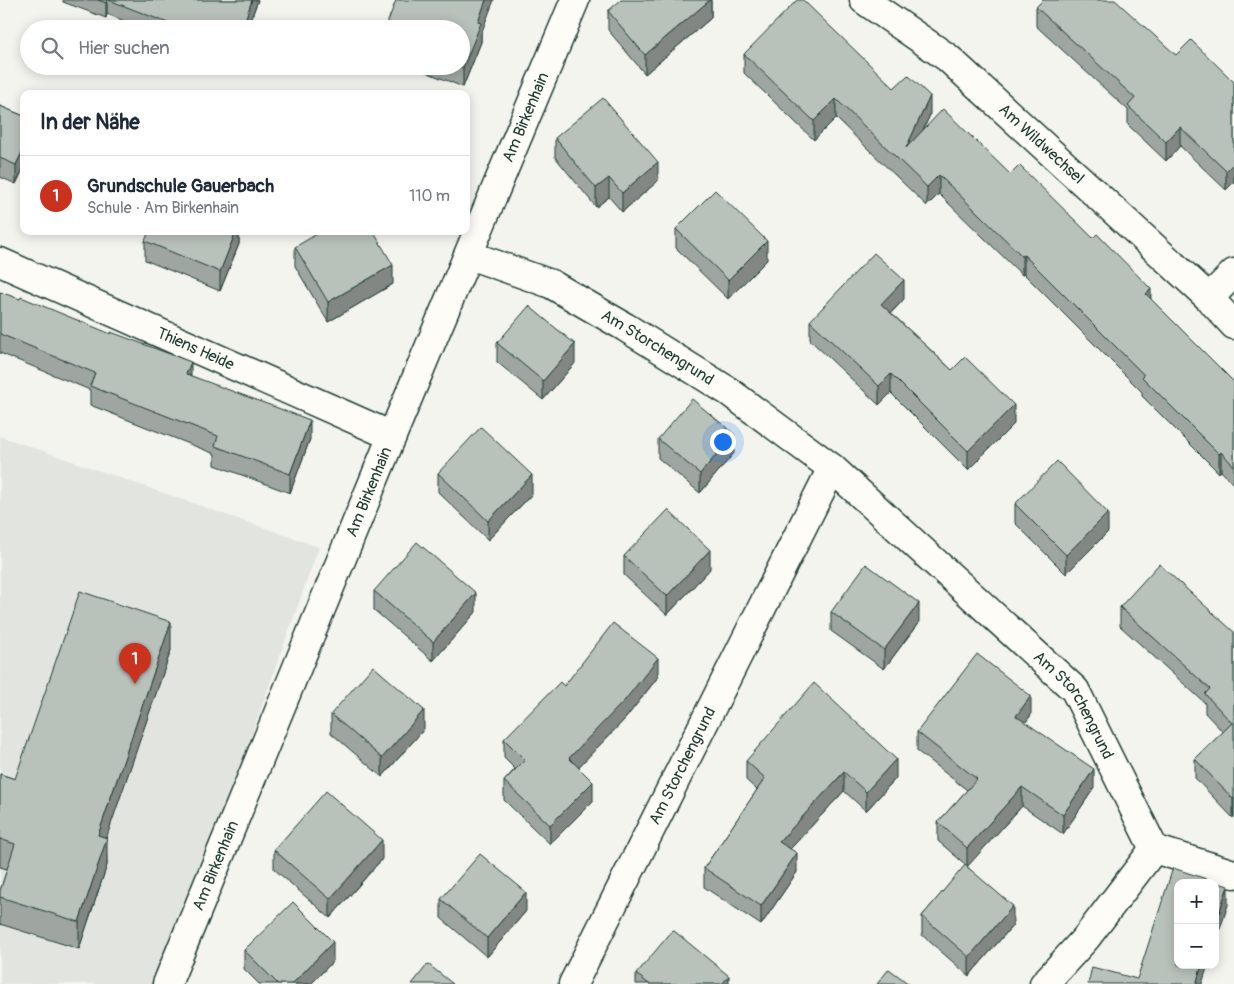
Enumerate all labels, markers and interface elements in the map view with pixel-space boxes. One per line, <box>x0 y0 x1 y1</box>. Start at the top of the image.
search box <box>20 20 470 75</box>
icon: search <box>38 34 66 62</box>
text: Hier suchen <box>78 36 170 60</box>
street label: Am Birkenhain <box>498 69 553 165</box>
street label: Am Wildwechsel <box>994 100 1088 188</box>
text: In der Nähe <box>40 109 140 136</box>
text: Grundschule Gauerbach <box>87 174 274 198</box>
text: 1 <box>53 186 59 206</box>
text: 110 m <box>409 186 450 206</box>
text: Schule · Am Birkenhain <box>87 198 239 218</box>
street label: Am Storchengrund <box>597 305 718 390</box>
street label: Thiens Heide <box>154 323 237 375</box>
your location <box>710 429 736 455</box>
street label: Am Birkenhain <box>342 444 396 540</box>
pin: 1 <box>119 643 151 684</box>
street label: Am Storchengrund <box>1029 647 1118 763</box>
street label: Am Storchengrund <box>645 704 720 828</box>
street label: Am Birkenhain <box>188 818 243 914</box>
map controls <box>1174 879 1219 969</box>
button: + <box>1174 879 1219 924</box>
button: − <box>1174 924 1219 969</box>

